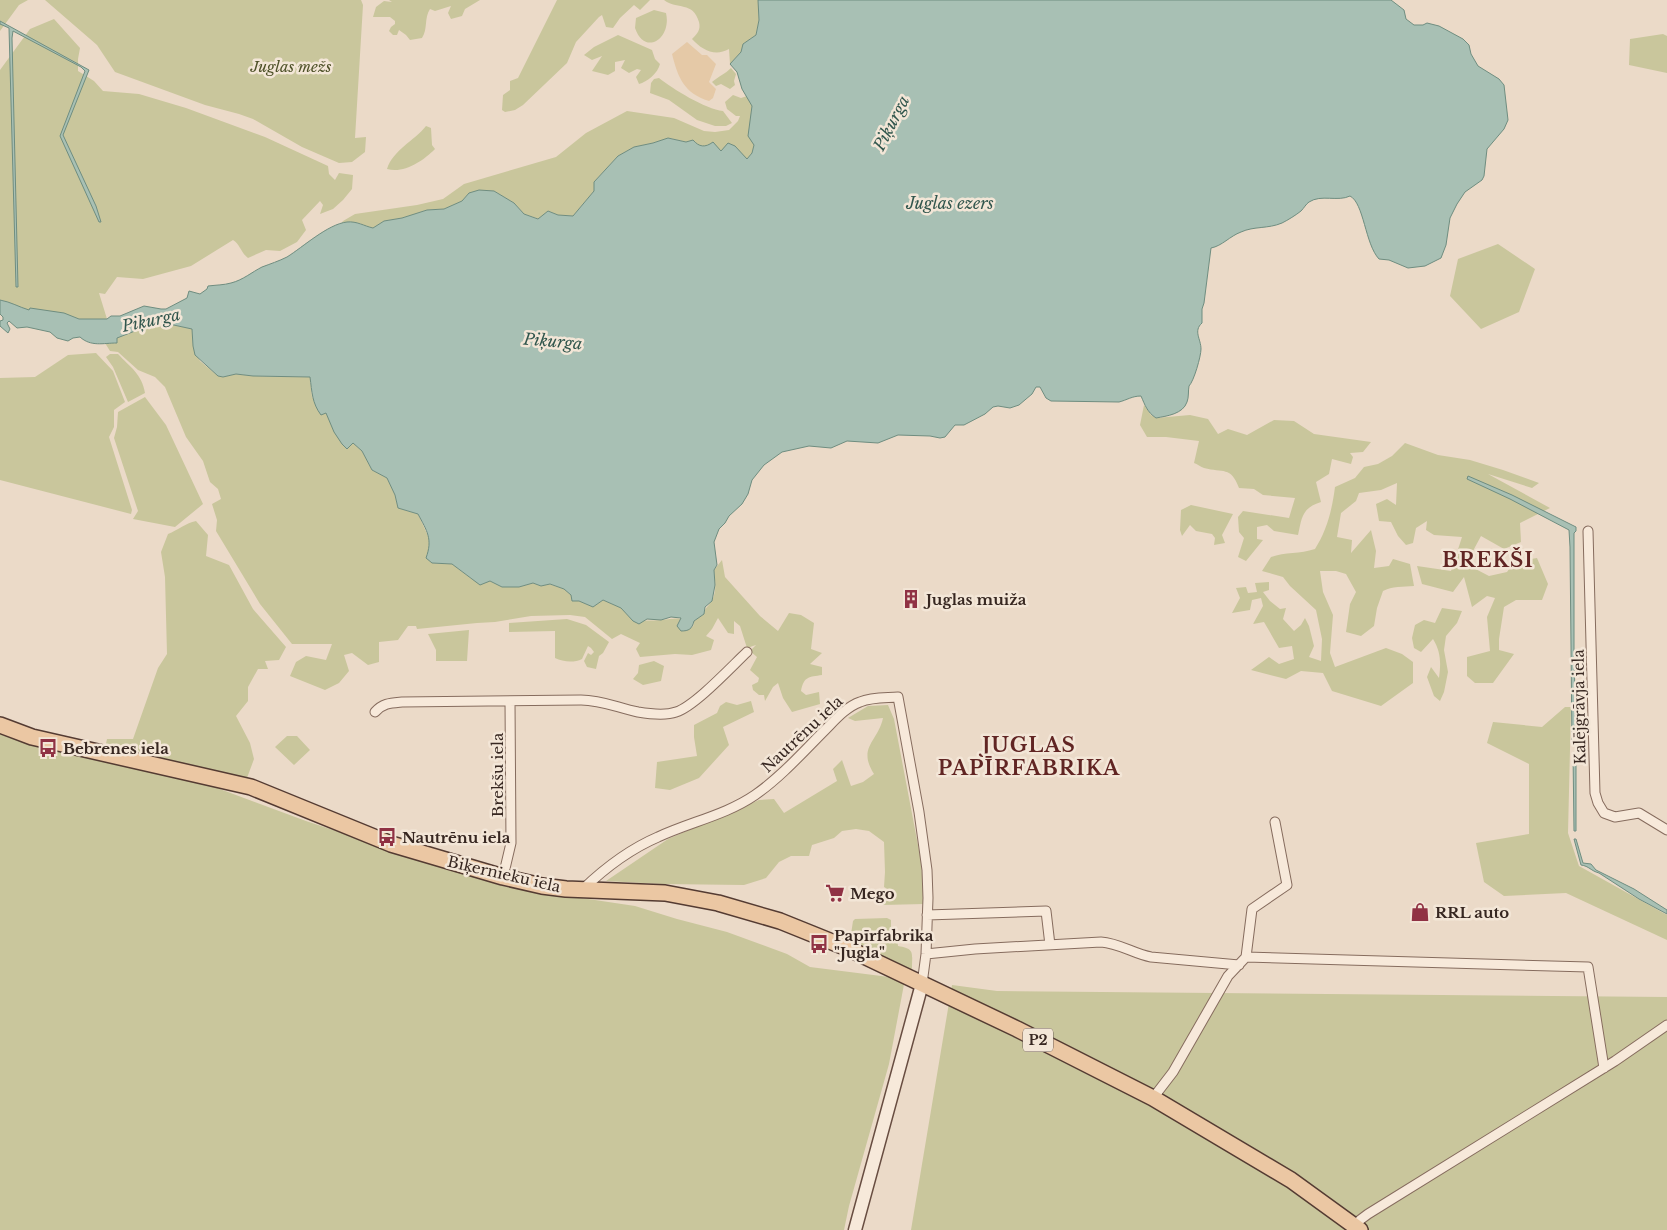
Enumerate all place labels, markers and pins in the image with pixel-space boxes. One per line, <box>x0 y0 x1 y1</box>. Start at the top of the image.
building icon: Juglas muiža <box>900 588 922 610</box>
place label: Juglas muiža <box>923 590 1027 609</box>
bus stop icon: Bebrenes iela <box>37 737 59 759</box>
place label: Bebrenes iela <box>63 739 169 758</box>
bus stop icon: Nautrēnu iela <box>376 826 398 848</box>
place label: Nautrēnu iela <box>402 828 511 847</box>
supermarket icon: Mego <box>824 882 846 904</box>
place label: Mego <box>850 884 895 903</box>
shop icon: RRL auto <box>1409 901 1431 923</box>
place label: RRL auto <box>1435 903 1509 922</box>
place label: Papīrfabrika "Jugla" <box>834 926 934 962</box>
bus stop icon: Papīrfabrika "Jugla" <box>808 933 830 955</box>

